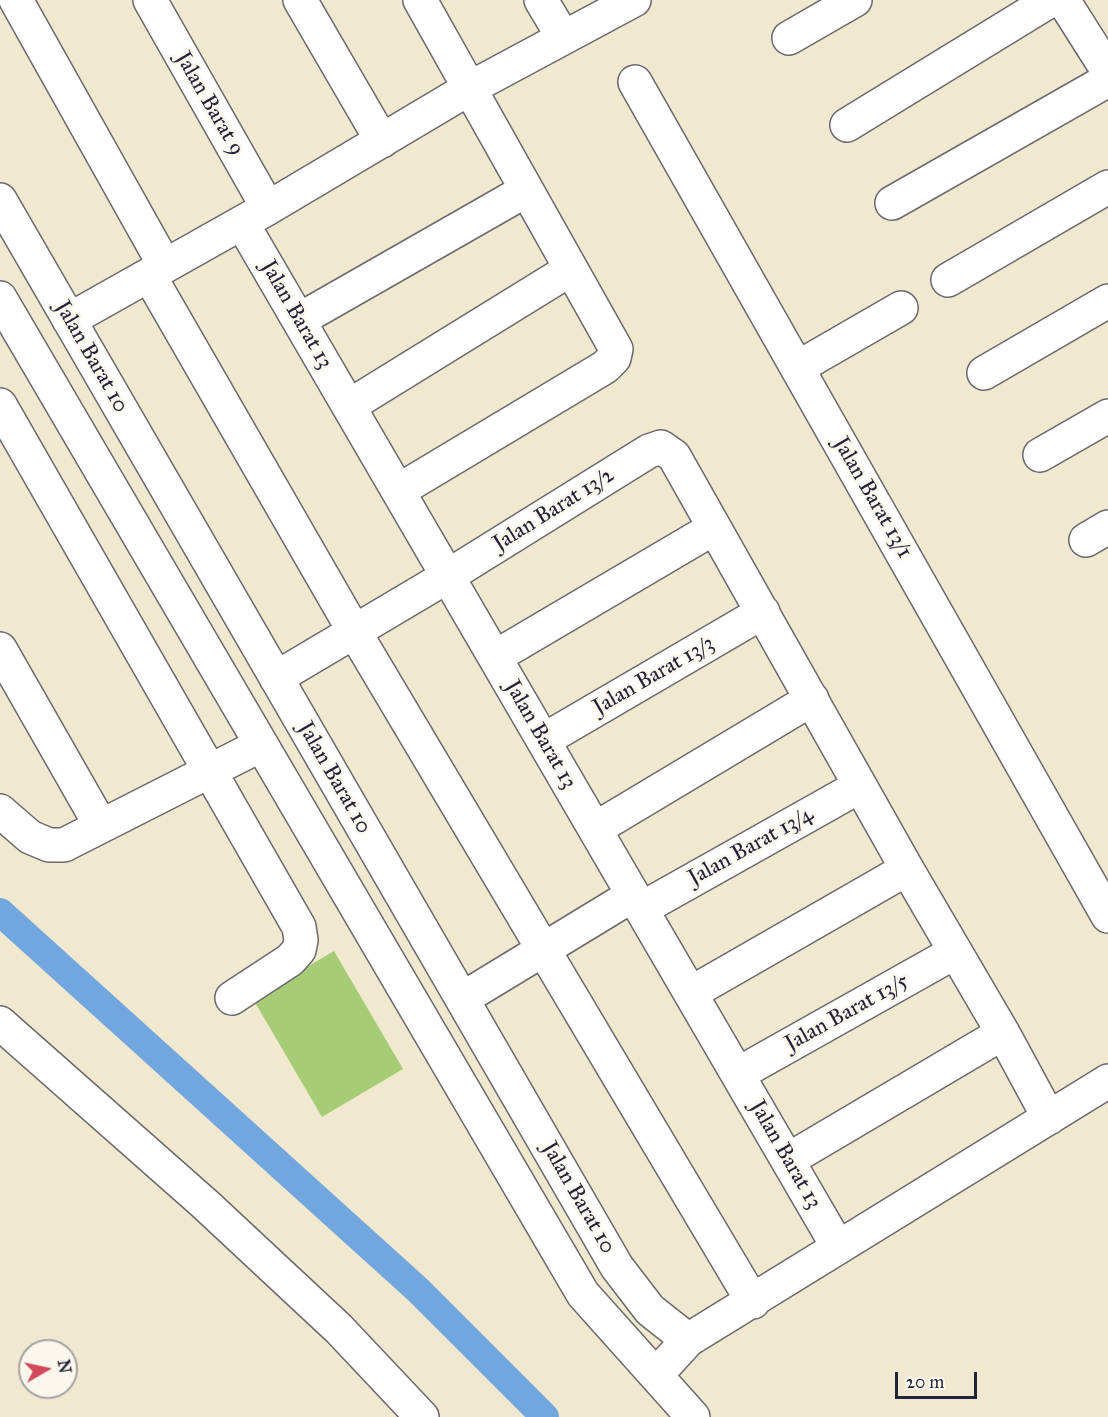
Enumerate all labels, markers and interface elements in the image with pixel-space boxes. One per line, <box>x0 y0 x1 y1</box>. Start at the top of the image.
street label: Jalan Barat 9 <box>169 47 249 161</box>
street label: Jalan Barat 13 <box>254 256 338 374</box>
street label: Jalan Barat 10 <box>48 296 134 418</box>
street label: Jalan Barat 13/1 <box>827 433 917 563</box>
street label: Jalan Barat 13/2 <box>489 462 619 558</box>
street label: Jalan Barat 13/3 <box>589 631 719 721</box>
street label: Jalan Barat 13 <box>498 676 582 794</box>
street label: Jalan Barat 10 <box>291 717 377 839</box>
street label: Jalan Barat 13/4 <box>684 802 818 892</box>
street label: Jalan Barat 13/5 <box>781 968 913 1058</box>
street label: Jalan Barat 13 <box>743 1096 827 1214</box>
street label: Jalan Barat 10 <box>535 1137 621 1259</box>
north arrow <box>18 1339 78 1399</box>
text: N <box>54 1358 75 1375</box>
scale bar <box>898 1360 980 1398</box>
text: 20 m <box>906 1371 944 1393</box>

